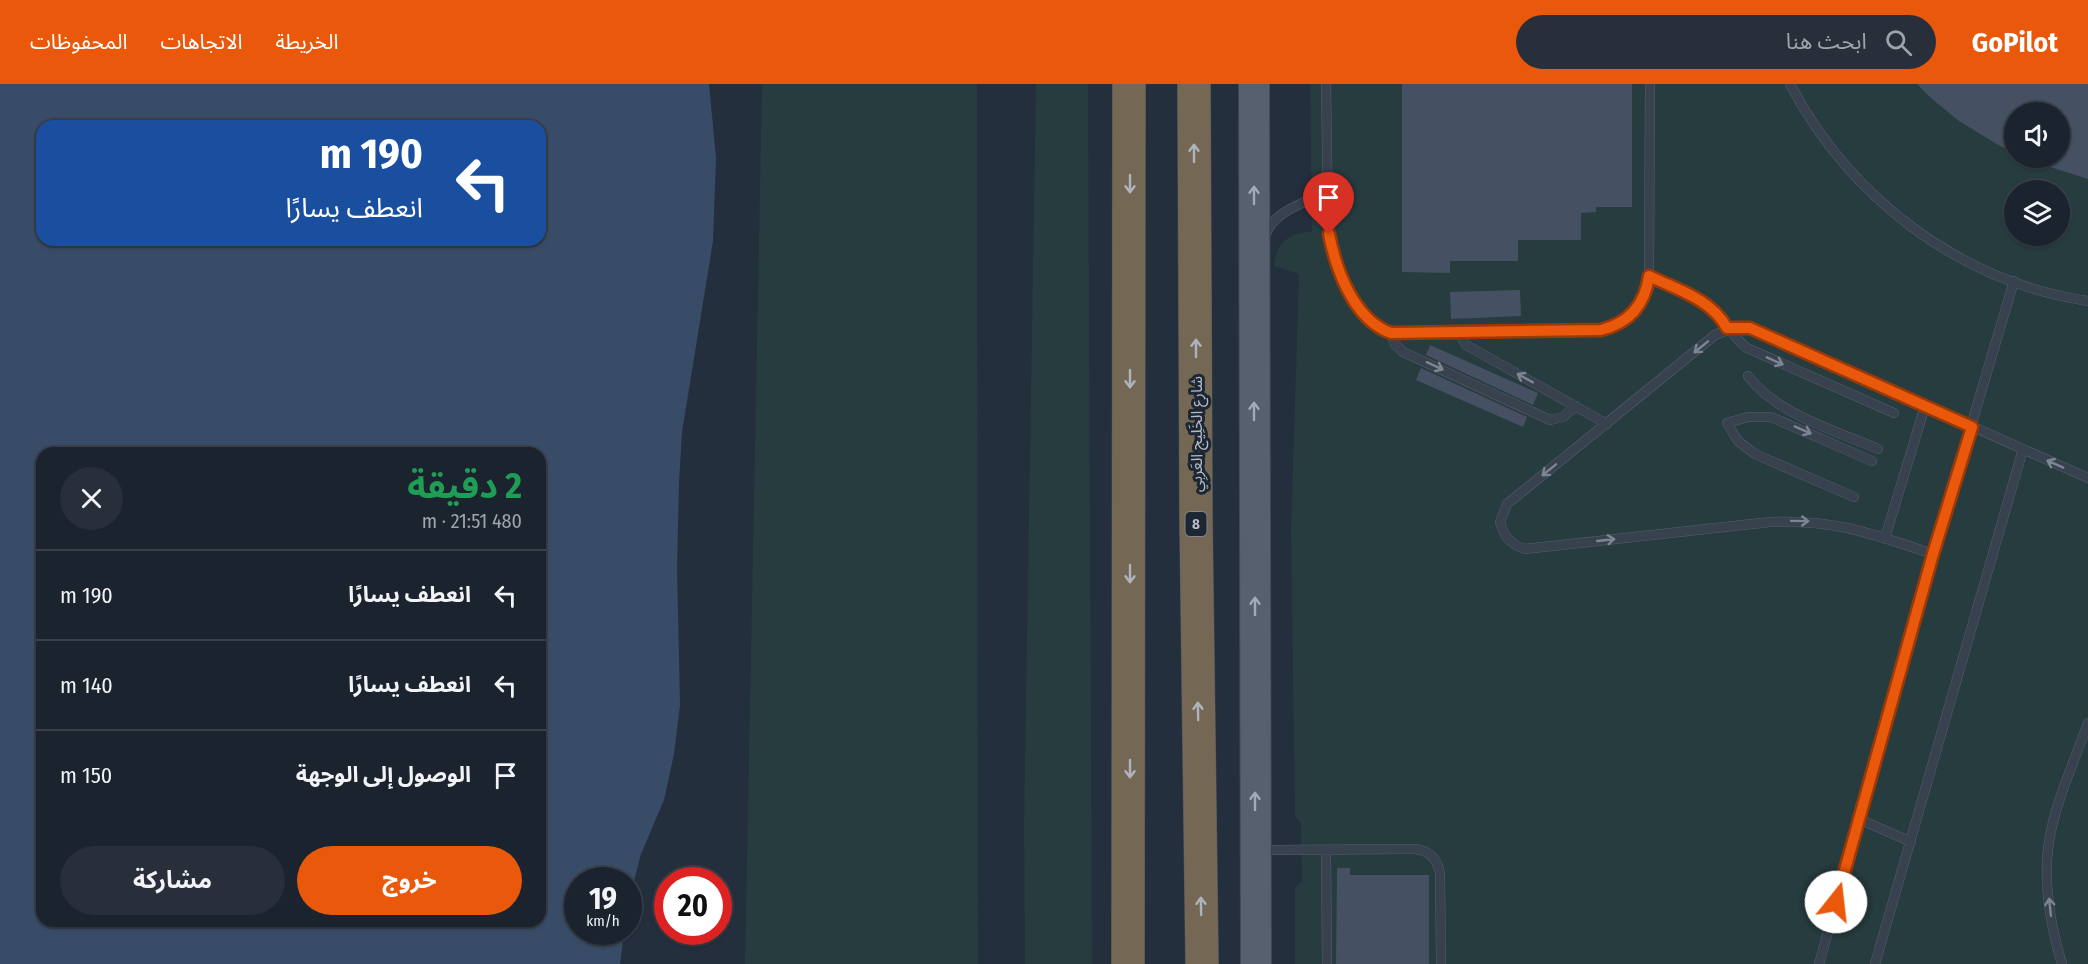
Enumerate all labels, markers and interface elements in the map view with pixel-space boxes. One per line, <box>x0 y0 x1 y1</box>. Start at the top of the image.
search box <box>1516 15 1936 69</box>
icon: search <box>1882 26 1915 59</box>
text: GoPilot <box>1972 26 2058 59</box>
text: ابحث هنا <box>1786 28 1867 55</box>
text: المحفوظات <box>30 29 127 55</box>
text: الاتجاهات <box>160 29 242 55</box>
text: الخريطة <box>275 29 338 55</box>
map controls <box>2004 102 2070 246</box>
button: sound <box>2004 102 2070 168</box>
text: 190 m <box>320 129 423 179</box>
one-way arrow <box>1188 143 1200 163</box>
icon: left <box>444 144 522 222</box>
pin <box>1303 172 1354 234</box>
one-way arrow <box>1124 174 1136 194</box>
button: layers <box>2004 180 2070 246</box>
icon: arrive <box>1312 181 1345 214</box>
one-way arrow <box>1248 185 1260 205</box>
text: انعطف يسارًا <box>286 192 423 224</box>
one-way arrow <box>1190 338 1202 358</box>
one-way arrow <box>1693 340 1709 353</box>
one-way arrow <box>1765 355 1783 367</box>
one-way arrow <box>1426 361 1444 373</box>
one-way arrow <box>1124 369 1136 389</box>
one-way arrow <box>1517 372 1534 384</box>
street label: شارع الخَلِيج العَربِي <box>1187 376 1209 492</box>
one-way arrow <box>1248 401 1260 421</box>
one-way arrow <box>1793 424 1811 436</box>
one-way arrow <box>2047 458 2065 469</box>
one-way arrow <box>1541 463 1557 476</box>
text: 2 دقيقة <box>407 464 522 508</box>
button: close <box>60 467 123 530</box>
text: 480 m · 21:51 <box>422 509 522 533</box>
road number: 8 <box>1186 512 1206 536</box>
one-way arrow <box>1790 515 1810 527</box>
one-way arrow <box>1596 534 1616 545</box>
one-way arrow <box>1124 564 1136 584</box>
icon: left <box>489 579 522 612</box>
text: انعطف يسارًا <box>348 581 471 608</box>
text: 190 m <box>60 582 113 609</box>
one-way arrow <box>1249 596 1261 616</box>
icon: left <box>489 669 522 702</box>
text: انعطف يسارًا <box>348 671 471 698</box>
text: 140 m <box>60 672 113 699</box>
one-way arrow <box>1192 701 1204 721</box>
icon: arrive <box>489 759 522 792</box>
one-way arrow <box>1124 759 1135 779</box>
text: الوصول إلى الوجهة <box>296 761 471 788</box>
text: 150 m <box>60 762 112 789</box>
one-way arrow <box>1249 791 1261 811</box>
button: مشاركة <box>60 846 285 915</box>
button: خروج <box>297 846 522 915</box>
speed limit sign: 20 <box>654 867 732 945</box>
position arrow <box>1804 870 1868 934</box>
text: 19 <box>589 881 617 917</box>
one-way arrow <box>1195 896 1207 916</box>
one-way arrow <box>2044 897 2055 917</box>
text: km/h <box>586 912 620 930</box>

